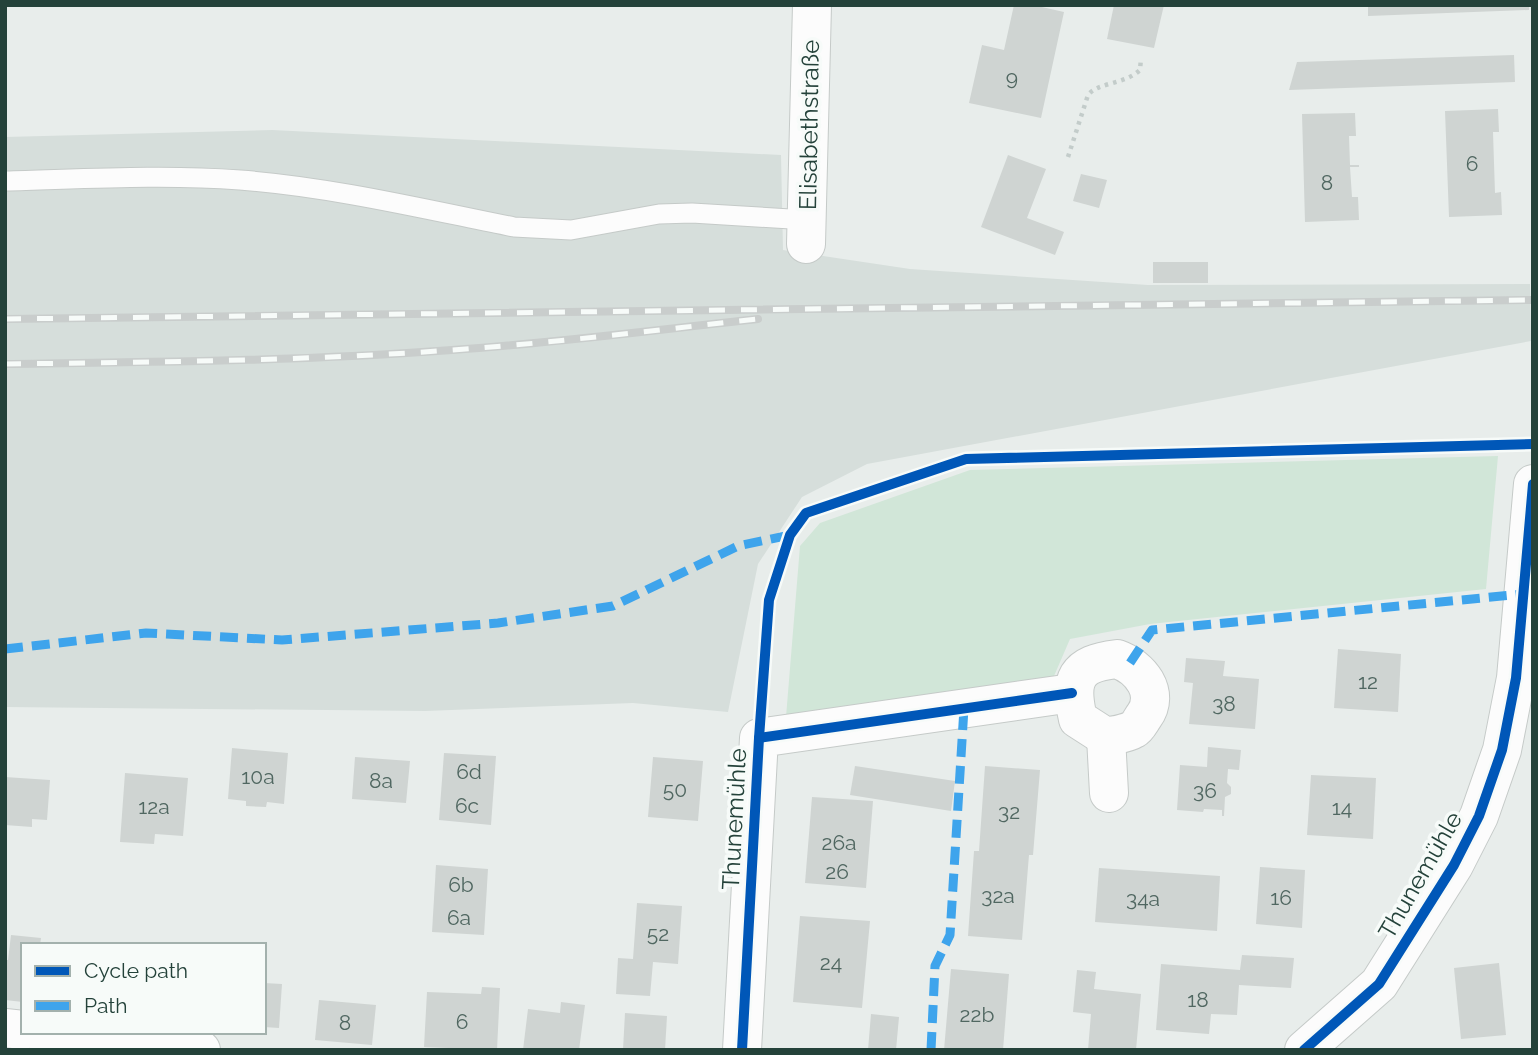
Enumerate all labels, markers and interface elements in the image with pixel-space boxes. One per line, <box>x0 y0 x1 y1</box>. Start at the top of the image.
street label: Elisabethstraße <box>793 40 825 210</box>
house number: 9 <box>1006 65 1018 90</box>
house number: 6 <box>1466 151 1478 176</box>
house number: 8 <box>1321 170 1333 195</box>
house number: 12 <box>1358 669 1378 694</box>
house number: 38 <box>1212 691 1236 716</box>
street label: Thunemühle <box>716 747 752 891</box>
house number: 6d <box>456 759 482 784</box>
house number: 10a <box>241 764 275 789</box>
house number: 8a <box>369 768 393 793</box>
house number: 50 <box>663 777 687 802</box>
house number: 36 <box>1193 778 1217 803</box>
house number: 6c <box>455 793 479 818</box>
house number: 12a <box>138 794 170 819</box>
house number: 14 <box>1332 795 1352 820</box>
house number: 32 <box>998 799 1020 824</box>
street label: Thunemühle <box>1372 806 1468 944</box>
house number: 26a <box>821 830 857 855</box>
house number: 26 <box>825 859 849 884</box>
house number: 6b <box>448 872 474 897</box>
house number: 32a <box>981 883 1015 908</box>
house number: 16 <box>1270 885 1292 910</box>
house number: 34a <box>1126 886 1160 911</box>
house number: 6a <box>447 905 471 930</box>
house number: 52 <box>647 921 669 946</box>
legend <box>21 943 266 1034</box>
house number: 24 <box>820 950 842 975</box>
text: Cycle path <box>84 958 188 983</box>
house number: 18 <box>1187 987 1209 1012</box>
text: Path <box>84 993 128 1018</box>
house number: 22b <box>960 1002 994 1027</box>
house number: 6 <box>456 1009 468 1034</box>
house number: 8 <box>339 1010 351 1035</box>

